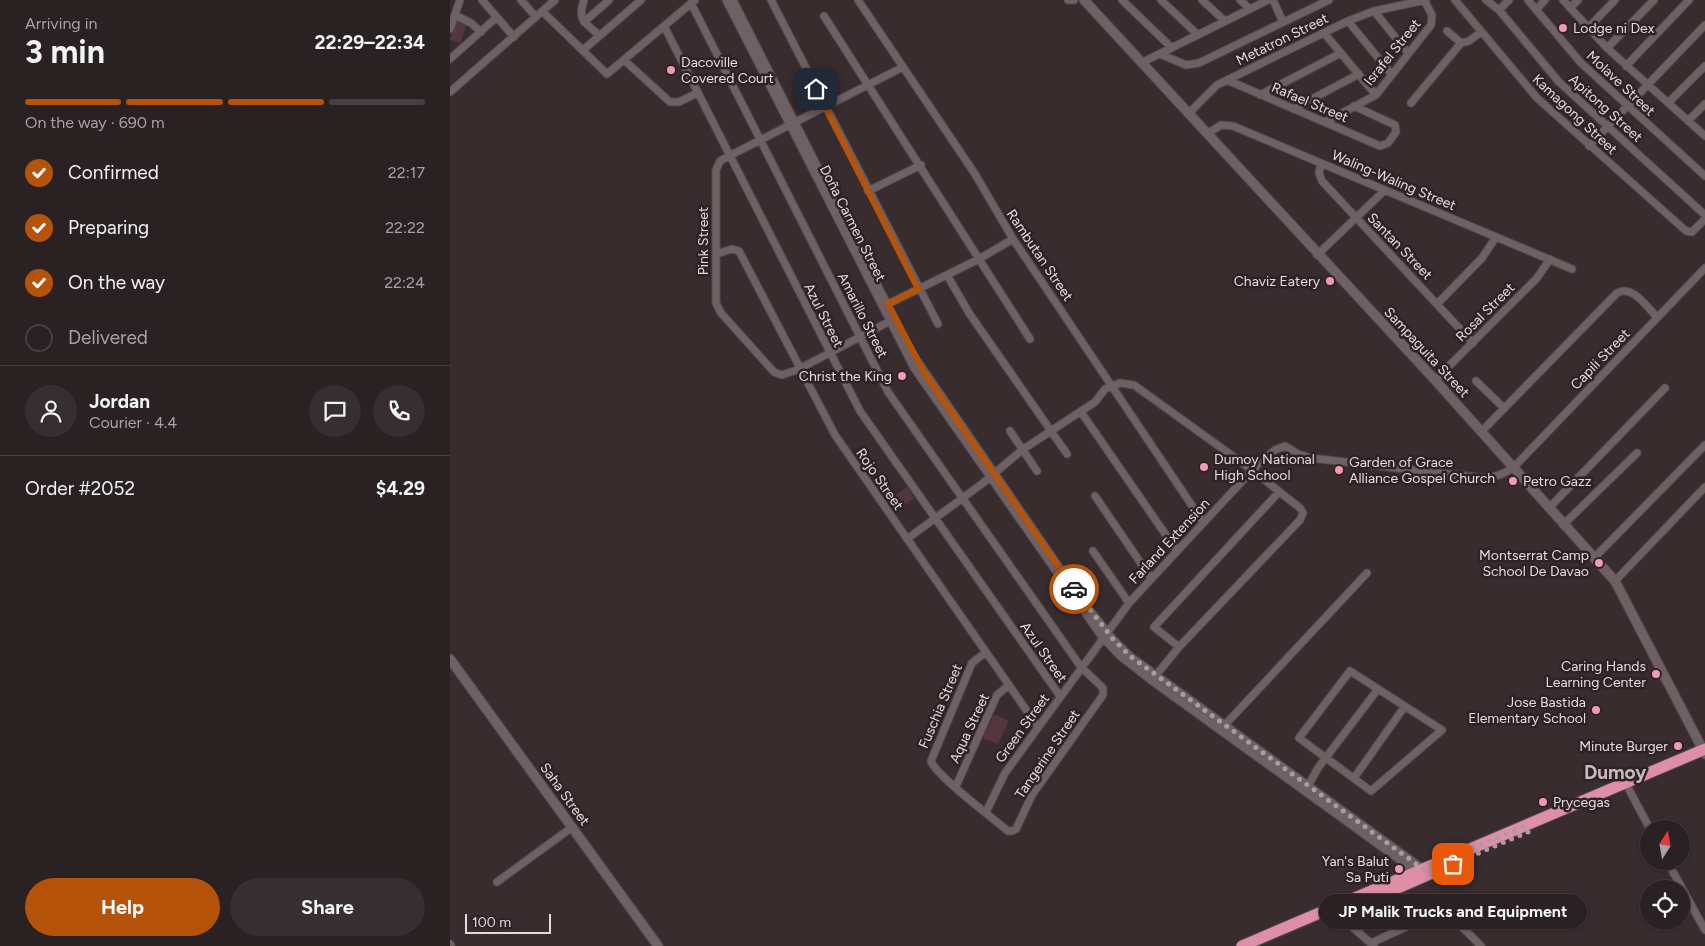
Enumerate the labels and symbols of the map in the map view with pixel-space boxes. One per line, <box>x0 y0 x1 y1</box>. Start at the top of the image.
street label: Metatron Street <box>1233 10 1331 69</box>
street label: Israfel Street <box>1360 16 1424 89</box>
place label: Lodge ni Dex <box>1573 20 1655 37</box>
marker: Lodge ni Dex <box>1557 22 1569 34</box>
street label: Molave Street <box>1583 47 1658 119</box>
place label: Dacoville Covered Court <box>681 54 774 87</box>
marker: Dacoville Covered Court <box>665 64 677 76</box>
pin <box>795 68 837 110</box>
street label: Kamagong Street <box>1529 71 1621 158</box>
street label: Apitong Street <box>1565 71 1646 146</box>
street label: Rafael Street <box>1269 79 1351 126</box>
street label: Waling-Waling Street <box>1329 147 1458 214</box>
street label: Doña Carmen Street <box>816 162 889 284</box>
street label: Rambutan Street <box>1003 206 1076 304</box>
street label: Pink Street <box>695 207 712 275</box>
street label: Santan Street <box>1364 209 1436 283</box>
street label: Amarillo Street <box>834 270 891 361</box>
place label: Chaviz Eatery <box>1234 273 1321 290</box>
marker: Chaviz Eatery <box>1324 275 1336 287</box>
street label: Rosal Street <box>1452 279 1518 345</box>
street label: Azul Street <box>800 280 847 350</box>
street label: Sampaguita Street <box>1380 304 1473 401</box>
street label: Capili Street <box>1567 325 1633 393</box>
place label: Christ the King <box>799 368 892 385</box>
marker: Christ the King <box>896 370 908 382</box>
street label: Rojo Street <box>852 445 907 513</box>
place label: Dumoy National High School <box>1214 451 1315 484</box>
place label: Garden of Grace Alliance Gospel Church <box>1349 454 1495 487</box>
marker: Dumoy National High School <box>1198 461 1210 473</box>
marker: Garden of Grace Alliance Gospel Church <box>1333 464 1345 476</box>
place label: Petro Gazz <box>1523 473 1592 490</box>
marker: Petro Gazz <box>1507 475 1519 487</box>
street label: Farland Extension <box>1125 495 1213 588</box>
place label: Montserrat Camp School De Davao <box>1479 547 1589 580</box>
marker: Montserrat Camp School De Davao <box>1593 557 1605 569</box>
courier <box>1049 564 1099 614</box>
street label: Azul Street <box>1017 619 1071 686</box>
place label: Caring Hands Learning Center <box>1545 658 1646 691</box>
street label: Fuschia Street <box>915 661 966 751</box>
marker: Caring Hands Learning Center <box>1650 668 1662 680</box>
street label: Green Street <box>992 690 1053 766</box>
street label: Aqua Street <box>946 691 993 766</box>
place label: Jose Bastida Elementary School <box>1468 694 1586 727</box>
marker: Jose Bastida Elementary School <box>1590 704 1602 716</box>
street label: Tangerine Street <box>1011 707 1083 802</box>
place label: Minute Burger <box>1579 738 1668 755</box>
marker: Minute Burger <box>1672 740 1684 752</box>
street label: Saha Street <box>536 760 593 829</box>
district label: Dumoy <box>1584 761 1646 784</box>
place label: Prycegas <box>1553 794 1610 811</box>
marker: Prycegas <box>1537 796 1549 808</box>
north arrow <box>1640 820 1690 870</box>
pin <box>1432 843 1474 885</box>
place label: Yan's Balut Sa Puti <box>1322 853 1389 886</box>
marker: Yan's Balut Sa Puti <box>1393 863 1405 875</box>
callout: JP Malik Trucks and Equipment <box>1319 894 1587 929</box>
scale bar <box>465 911 551 934</box>

